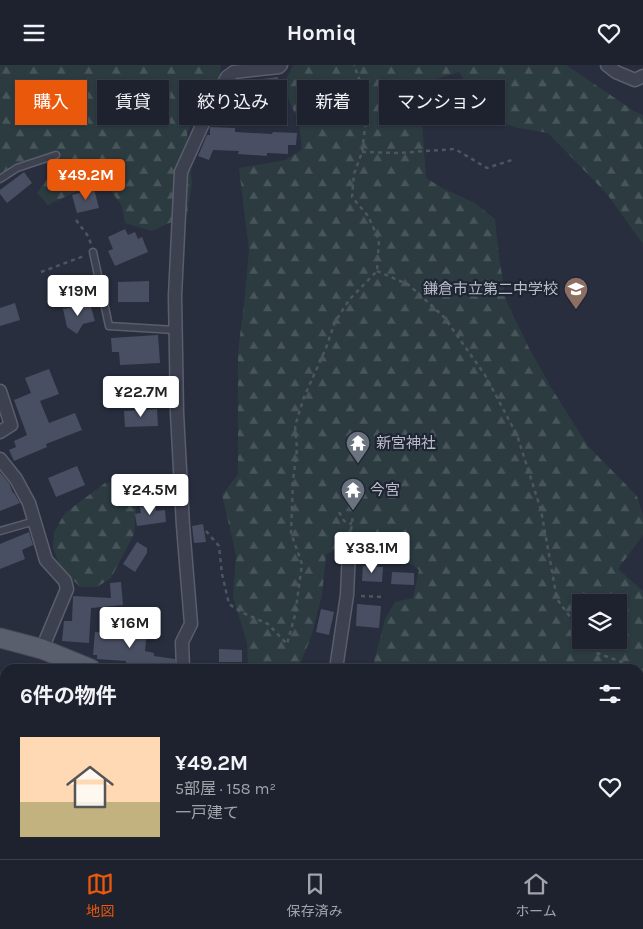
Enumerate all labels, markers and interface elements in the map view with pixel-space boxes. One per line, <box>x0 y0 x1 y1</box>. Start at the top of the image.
icon: menu <box>20 19 48 47</box>
icon: heart <box>595 19 623 47</box>
text: Homiq <box>287 20 356 46</box>
chip: 購入 <box>15 80 87 125</box>
chip: 賃貸 <box>97 80 169 125</box>
chip: 絞り込み <box>179 80 287 125</box>
chip: 新着 <box>297 80 369 125</box>
chip: マンション <box>379 80 505 125</box>
pin: ¥49.2M <box>45 159 127 201</box>
text: ¥49.2M <box>58 165 114 184</box>
pin: ¥19M <box>48 275 108 317</box>
school or university icon: 鎌倉市立第二中学校 <box>563 276 589 310</box>
place label: 鎌倉市立第二中学校 <box>423 280 558 298</box>
text: ¥19M <box>59 281 97 300</box>
pin: ¥22.7M <box>100 375 182 418</box>
text: ¥22.7M <box>114 382 168 401</box>
temple icon: 新宮神社 <box>345 430 371 464</box>
place label: 新宮神社 <box>376 434 436 452</box>
pin: ¥24.5M <box>109 473 191 516</box>
temple icon: 今宮 <box>340 477 366 511</box>
text: ¥24.5M <box>122 480 178 499</box>
place label: 今宮 <box>370 481 400 499</box>
pin: ¥38.1M <box>331 531 413 574</box>
text: ¥38.1M <box>346 538 398 557</box>
map controls <box>572 594 627 649</box>
button: layers <box>572 594 627 649</box>
pin: ¥16M <box>100 607 160 649</box>
text: ¥16M <box>111 613 149 632</box>
icon: filters <box>596 680 624 708</box>
text: 6件の物件 <box>20 684 117 708</box>
text: ¥49.2M <box>175 751 248 775</box>
icon: home <box>60 757 120 817</box>
icon: heart <box>596 773 624 801</box>
text: 5部屋 · 158 m² <box>175 779 276 798</box>
text: 一戸建て <box>175 803 239 822</box>
tab: 地図 <box>86 870 114 920</box>
tab: 保存済み <box>287 870 343 920</box>
tab: ホーム <box>515 870 557 920</box>

